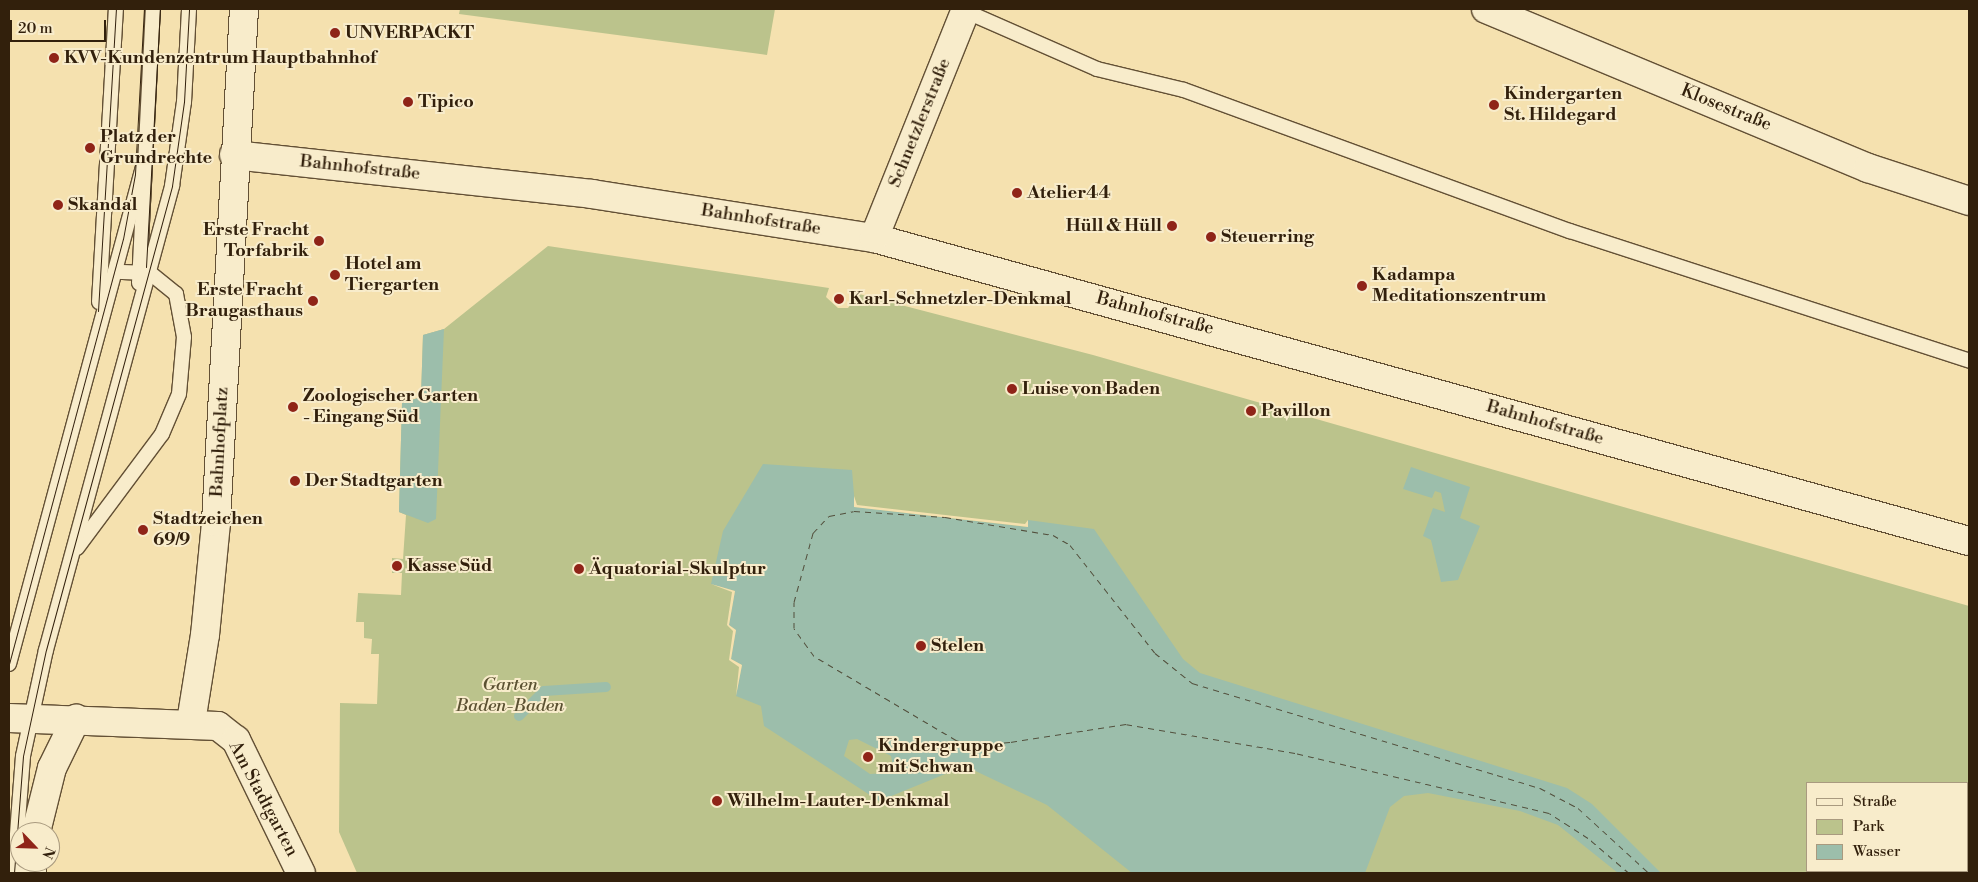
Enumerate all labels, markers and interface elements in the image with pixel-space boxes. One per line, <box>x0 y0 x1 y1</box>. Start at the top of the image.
scale bar <box>12 10 109 42</box>
text: 20 m <box>18 19 53 38</box>
place label: UNVERPACKT <box>345 22 474 44</box>
marker: UNVERPACKT <box>329 27 341 39</box>
place label: KVV-Kundenzentrum Hauptbahnhof <box>64 47 376 69</box>
marker: KVV-Kundenzentrum Hauptbahnhof <box>48 52 60 64</box>
street label: Schnetzlerstraße <box>884 55 956 191</box>
street label: Klosestraße <box>1677 80 1775 136</box>
place label: Kindergarten St. Hildegard <box>1504 84 1622 126</box>
place label: Tipico <box>418 91 474 113</box>
marker: Tipico <box>402 96 414 108</box>
marker: Kindergarten St. Hildegard <box>1488 99 1500 111</box>
place label: Platz der Grundrechte <box>100 127 212 170</box>
marker: Platz der Grundrechte <box>84 142 96 154</box>
street label: Bahnhofstraße <box>299 151 421 185</box>
place label: Atelier44 <box>1027 182 1111 204</box>
marker: Atelier44 <box>1011 187 1023 199</box>
place label: Skandal <box>68 194 137 216</box>
marker: Skandal <box>52 199 64 211</box>
street label: Bahnhofstraße <box>700 200 822 240</box>
place label: Hüll & Hüll <box>1066 215 1162 237</box>
place label: Erste Fracht Torfabrik <box>203 220 309 262</box>
marker: Hüll & Hüll <box>1166 220 1178 232</box>
place label: Steuerring <box>1221 226 1314 248</box>
marker: Steuerring <box>1205 231 1217 243</box>
marker: Erste Fracht Torfabrik <box>313 235 325 247</box>
place label: Hotel am Tiergarten <box>345 254 439 296</box>
place label: Kadampa Meditationszentrum <box>1372 265 1546 308</box>
marker: Hotel am Tiergarten <box>329 269 341 281</box>
place label: Erste Fracht Braugasthaus <box>185 280 303 322</box>
marker: Kadampa Meditationszentrum <box>1356 280 1368 292</box>
place label: Karl-Schnetzler-Denkmal <box>849 288 1071 310</box>
street label: Bahnhofstraße <box>1094 288 1216 340</box>
marker: Karl-Schnetzler-Denkmal <box>833 293 845 305</box>
marker: Erste Fracht Braugasthaus <box>307 295 319 307</box>
place label: Luise von Baden <box>1022 378 1160 400</box>
marker: Luise von Baden <box>1006 383 1018 395</box>
street label: Bahnhofplatz <box>206 386 234 498</box>
place label: Zoologischer Garten - Eingang Süd <box>303 386 478 428</box>
street label: Bahnhofstraße <box>1484 396 1606 450</box>
place label: Pavillon <box>1261 400 1331 422</box>
marker: Zoologischer Garten - Eingang Süd <box>287 401 299 413</box>
marker: Pavillon <box>1245 405 1257 417</box>
place label: Der Stadtgarten <box>305 470 443 492</box>
marker: Der Stadtgarten <box>289 475 301 487</box>
place label: Stadtzeichen 69/9 <box>153 509 263 552</box>
marker: Stadtzeichen 69/9 <box>137 524 149 536</box>
place label: Kasse Süd <box>407 555 492 577</box>
place label: Äquatorial-Skulptur <box>589 558 766 580</box>
marker: Kasse Süd <box>391 560 403 572</box>
marker: Äquatorial-Skulptur <box>573 563 585 575</box>
place label: Stelen <box>931 635 984 657</box>
marker: Stelen <box>915 640 927 652</box>
park label: Garten Baden-Baden <box>456 675 564 718</box>
place label: Kindergruppe mit Schwan <box>878 736 1003 779</box>
street label: Am Stadtgarten <box>224 738 302 860</box>
marker: Kindergruppe mit Schwan <box>862 751 874 763</box>
legend <box>1806 782 1968 872</box>
place label: Wilhelm-Lauter-Denkmal <box>727 790 949 812</box>
text: Straße <box>1853 792 1897 811</box>
marker: Wilhelm-Lauter-Denkmal <box>711 795 723 807</box>
text: Park <box>1853 817 1884 836</box>
north arrow <box>10 822 60 872</box>
text: Wasser <box>1853 842 1900 861</box>
text: N <box>37 844 58 861</box>

